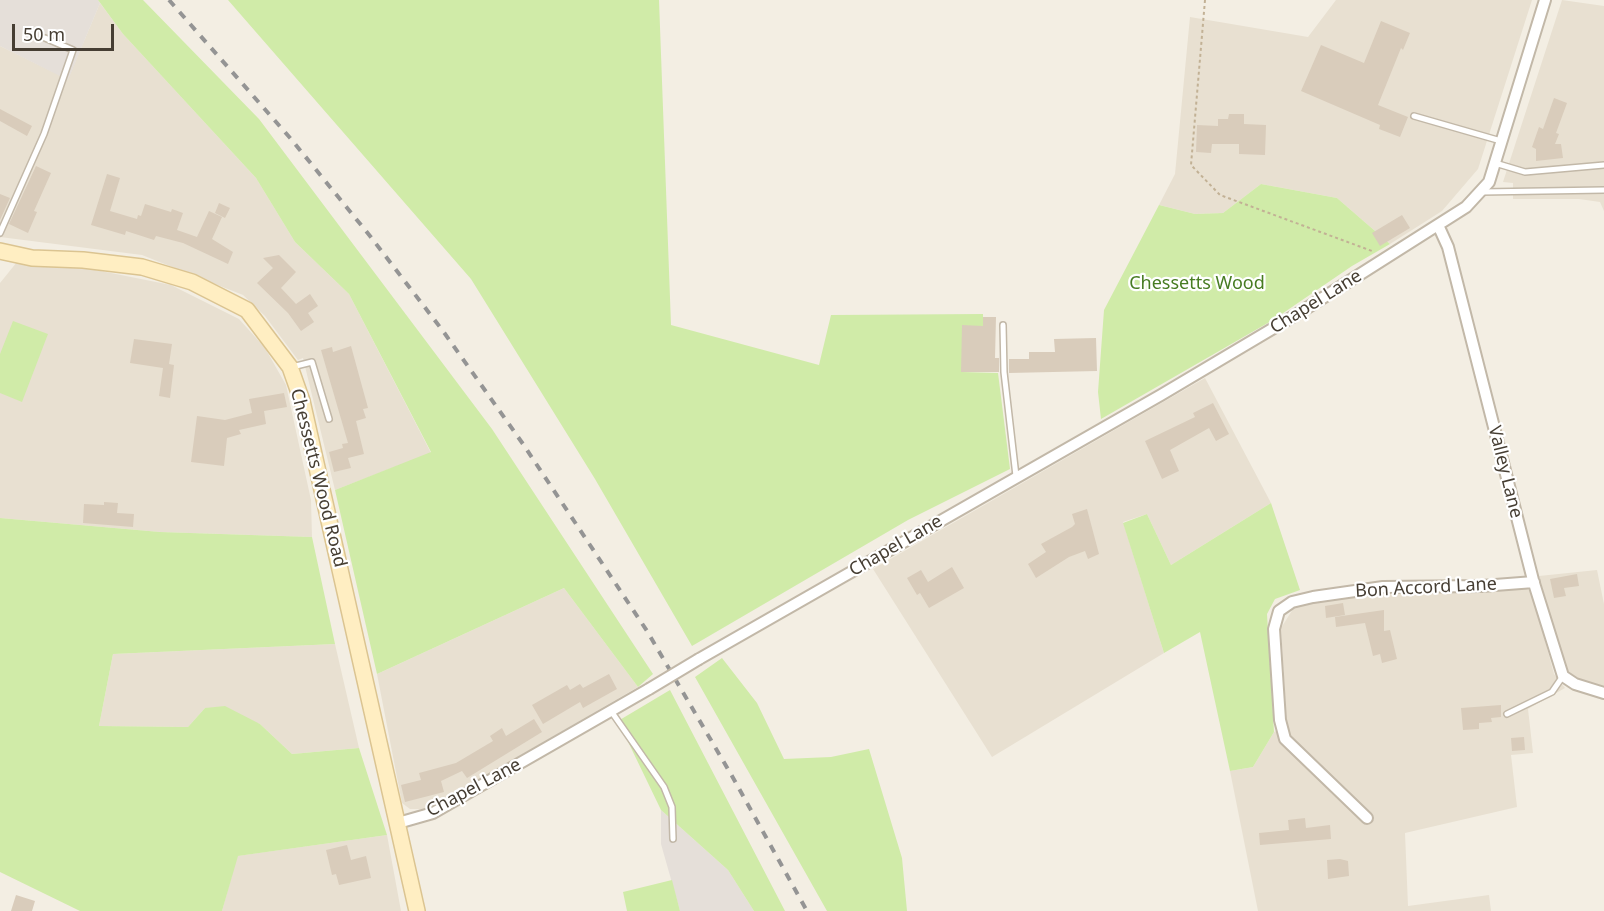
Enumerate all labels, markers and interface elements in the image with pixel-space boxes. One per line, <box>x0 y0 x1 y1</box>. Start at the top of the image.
scale bar <box>15 12 117 50</box>
text: 50 m <box>23 22 65 46</box>
street label: Chapel Lane <box>1266 265 1366 339</box>
park label: Chessetts Wood <box>1129 273 1265 295</box>
street label: Chessetts Wood Road <box>285 386 351 570</box>
street label: Valley Lane <box>1483 424 1527 520</box>
street label: Chapel Lane <box>846 511 946 581</box>
street label: Bon Accord Lane <box>1355 574 1497 602</box>
street label: Chapel Lane <box>423 754 525 822</box>

